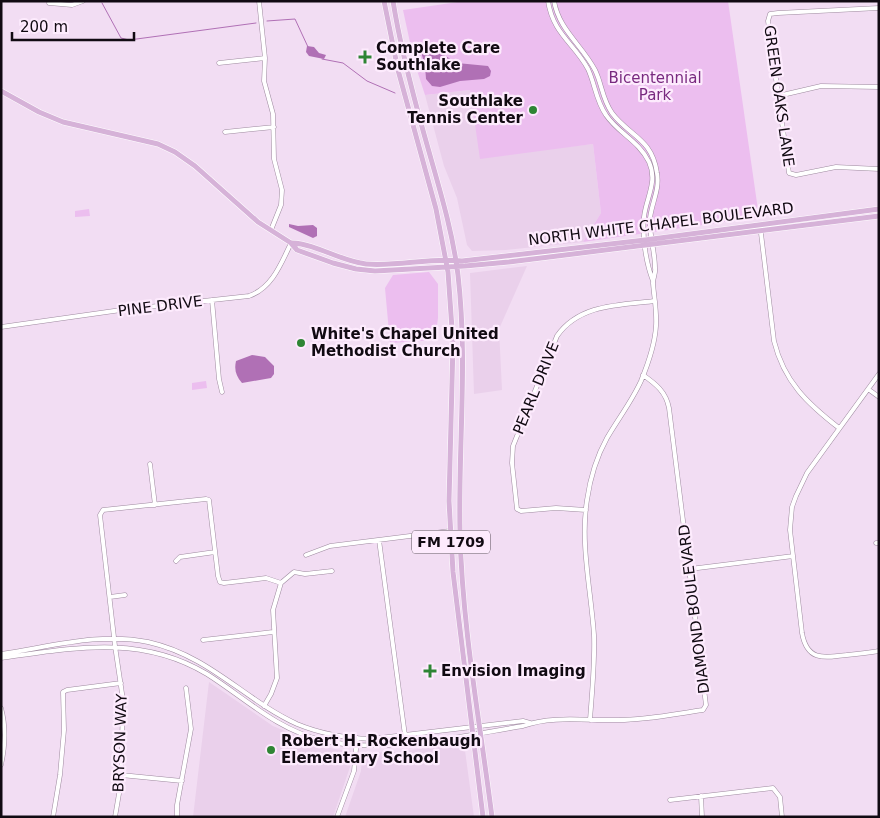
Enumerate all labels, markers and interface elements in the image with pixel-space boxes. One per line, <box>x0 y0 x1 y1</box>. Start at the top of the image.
scale bar <box>12 10 135 42</box>
text: 200 m <box>20 18 68 36</box>
street label: GREEN OAKS LANE <box>760 24 798 168</box>
place label: Complete Care Southlake <box>376 39 500 74</box>
marker: Complete Care Southlake <box>358 50 372 64</box>
park label: Bicentennial Park <box>608 69 702 104</box>
place label: Southlake Tennis Center <box>407 92 524 127</box>
marker: Southlake Tennis Center <box>527 104 539 116</box>
street label: NORTH WHITE CHAPEL BOULEVARD <box>527 199 795 249</box>
street label: PINE DRIVE <box>117 292 203 320</box>
place label: White's Chapel United Methodist Church <box>311 325 499 360</box>
marker: White's Chapel United Methodist Church <box>295 337 307 349</box>
street label: PEARL DRIVE <box>509 339 563 437</box>
street label: DIAMOND BOULEVARD <box>675 523 713 695</box>
road number: FM 1709 <box>412 530 490 554</box>
place label: Envision Imaging <box>441 662 586 680</box>
marker: Envision Imaging <box>423 664 437 678</box>
street label: BRYSON WAY <box>109 693 131 793</box>
place label: Robert H. Rockenbaugh Elementary School <box>281 732 481 767</box>
marker: Robert H. Rockenbaugh Elementary School <box>265 744 277 756</box>

